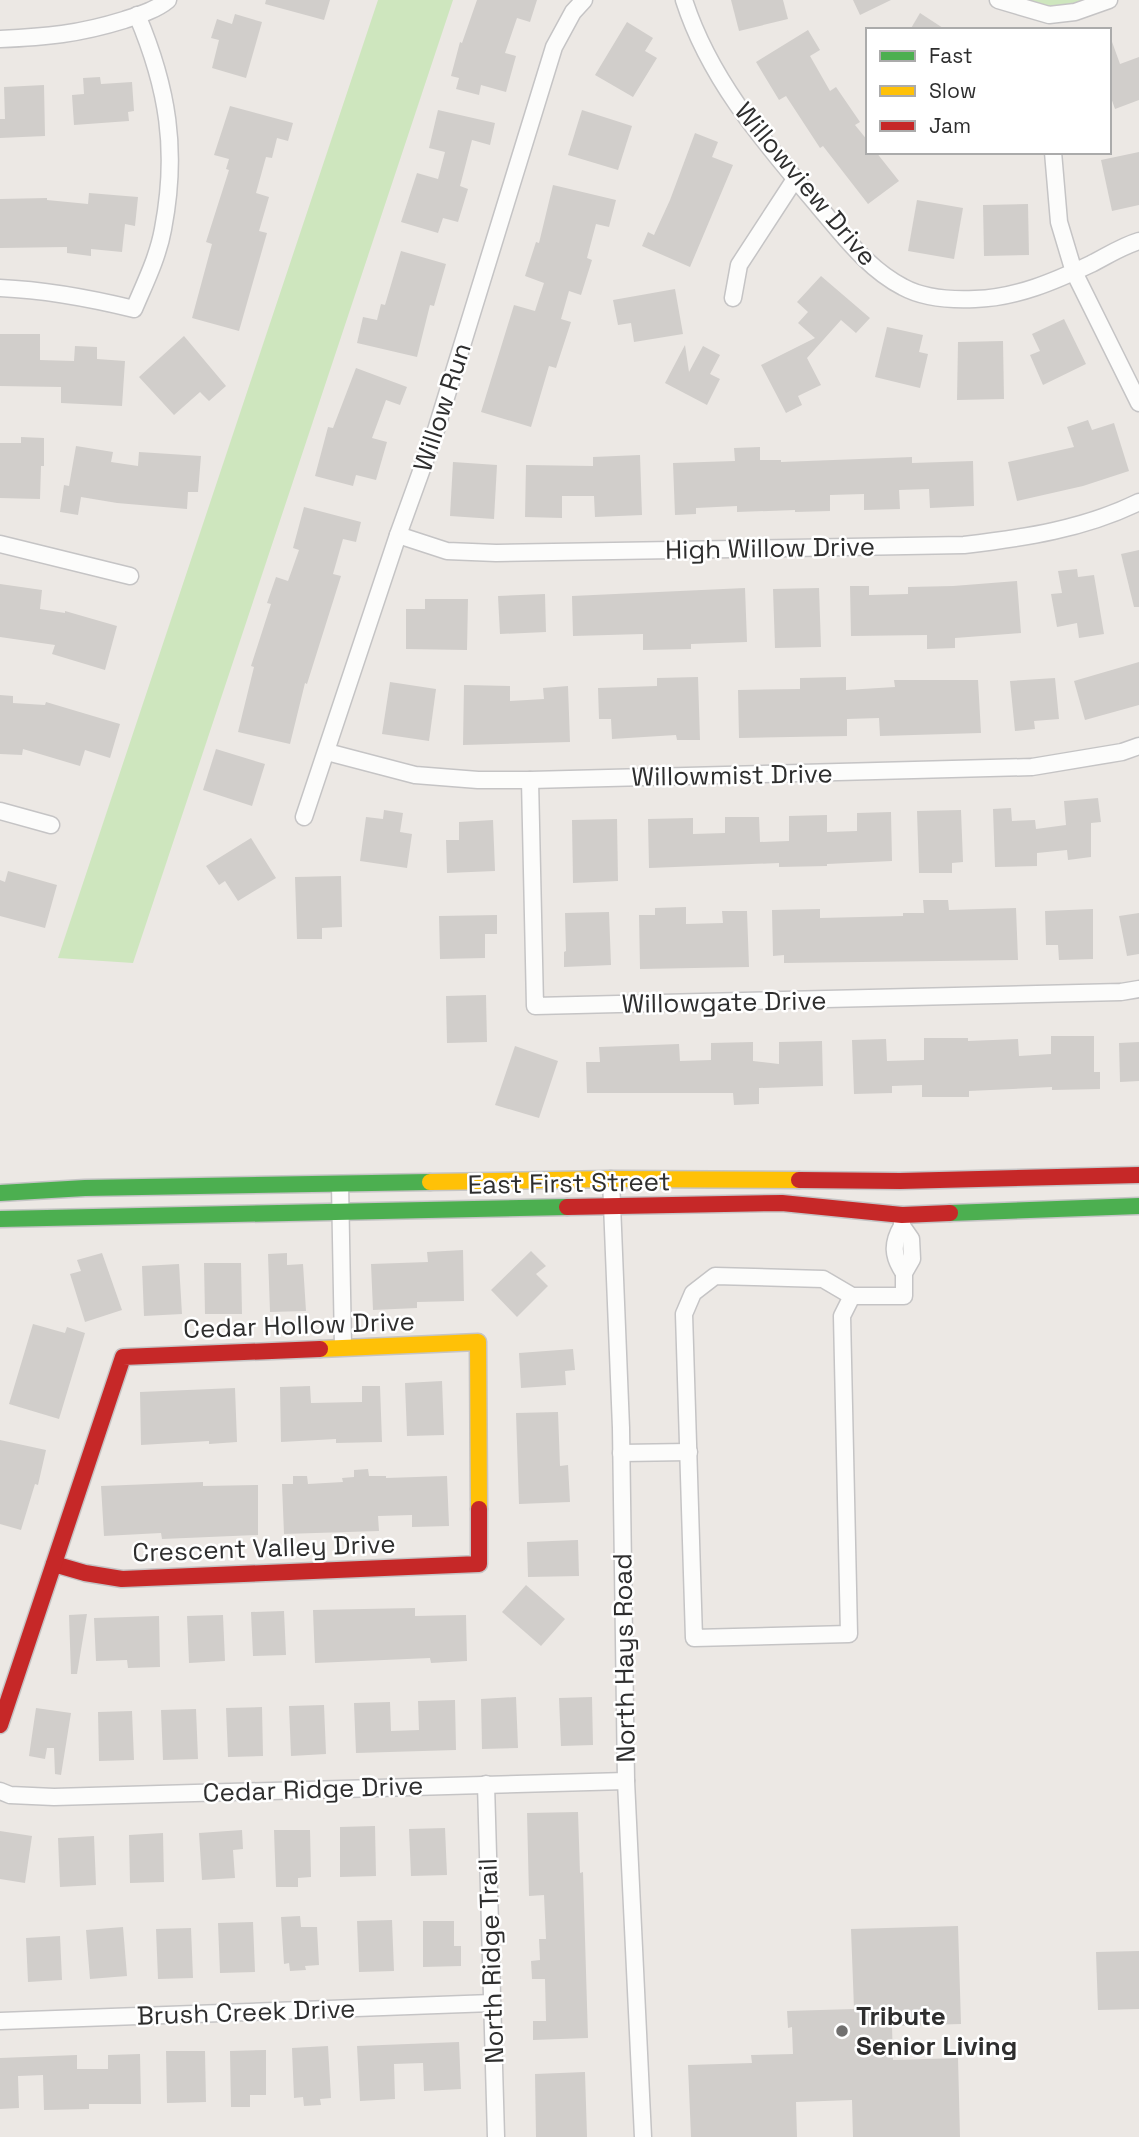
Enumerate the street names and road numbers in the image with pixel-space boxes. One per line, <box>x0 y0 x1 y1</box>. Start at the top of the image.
street label: Willowview Drive <box>727 95 885 273</box>
street label: Willow Run <box>405 338 479 476</box>
street label: High Willow Drive <box>665 529 875 567</box>
street label: Willowmist Drive <box>631 756 833 794</box>
street label: Willowgate Drive <box>621 983 827 1021</box>
street label: East First Street <box>467 1164 671 1202</box>
street label: Cedar Hollow Drive <box>183 1304 415 1346</box>
street label: Crescent Valley Drive <box>132 1526 396 1570</box>
street label: North Hays Road <box>605 1553 643 1763</box>
street label: Cedar Ridge Drive <box>202 1768 424 1810</box>
street label: North Ridge Trail <box>470 1858 512 2064</box>
street label: Brush Creek Drive <box>136 1991 356 2033</box>

